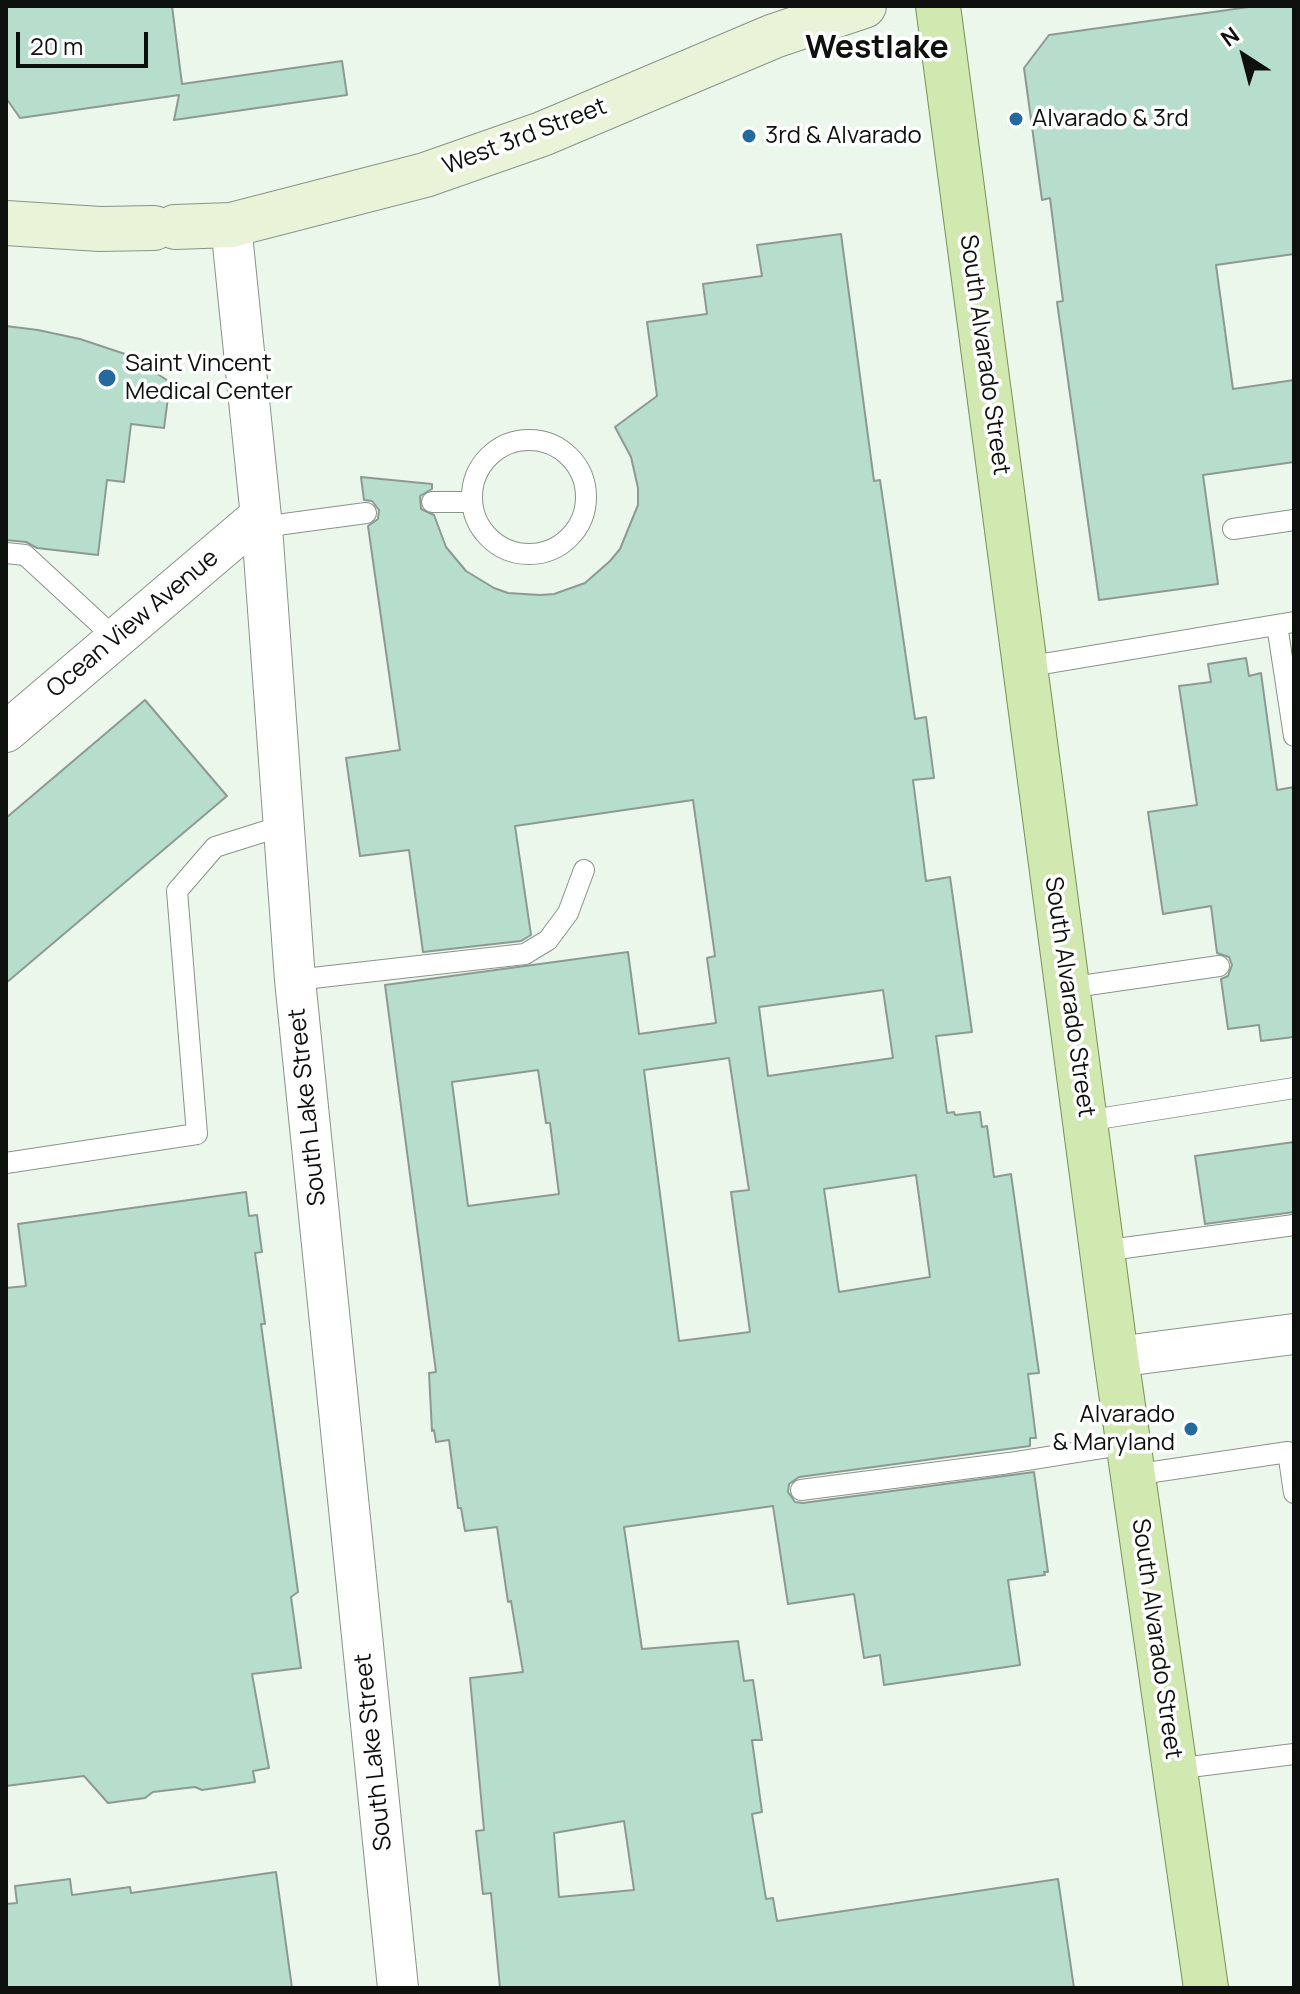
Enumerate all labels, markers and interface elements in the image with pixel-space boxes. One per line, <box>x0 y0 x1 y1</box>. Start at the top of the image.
scale bar <box>20 16 152 66</box>
north arrow <box>1204 16 1284 96</box>
text: N <box>1215 20 1245 53</box>
text: 20 m <box>30 29 83 62</box>
district label: Westlake <box>805 30 949 68</box>
street label: West 3rd Street <box>439 93 611 181</box>
place label: Alvarado & 3rd <box>1032 105 1189 133</box>
marker: Alvarado & 3rd <box>1007 110 1025 128</box>
place label: 3rd & Alvarado <box>765 122 922 150</box>
marker: 3rd & Alvarado <box>740 127 758 145</box>
street label: South Alvarado Street <box>953 233 1015 477</box>
place label: Saint Vincent Medical Center <box>125 350 293 406</box>
marker: Saint Vincent Medical Center <box>96 367 118 389</box>
street label: Ocean View Avenue <box>41 544 225 704</box>
street label: South Alvarado Street <box>1038 875 1100 1119</box>
street label: South Lake Street <box>283 1007 333 1207</box>
place label: Alvarado & Maryland <box>1053 1401 1175 1457</box>
marker: Alvarado & Maryland <box>1182 1420 1200 1438</box>
street label: South Alvarado Street <box>1125 1517 1187 1761</box>
street label: South Lake Street <box>349 1652 399 1852</box>

